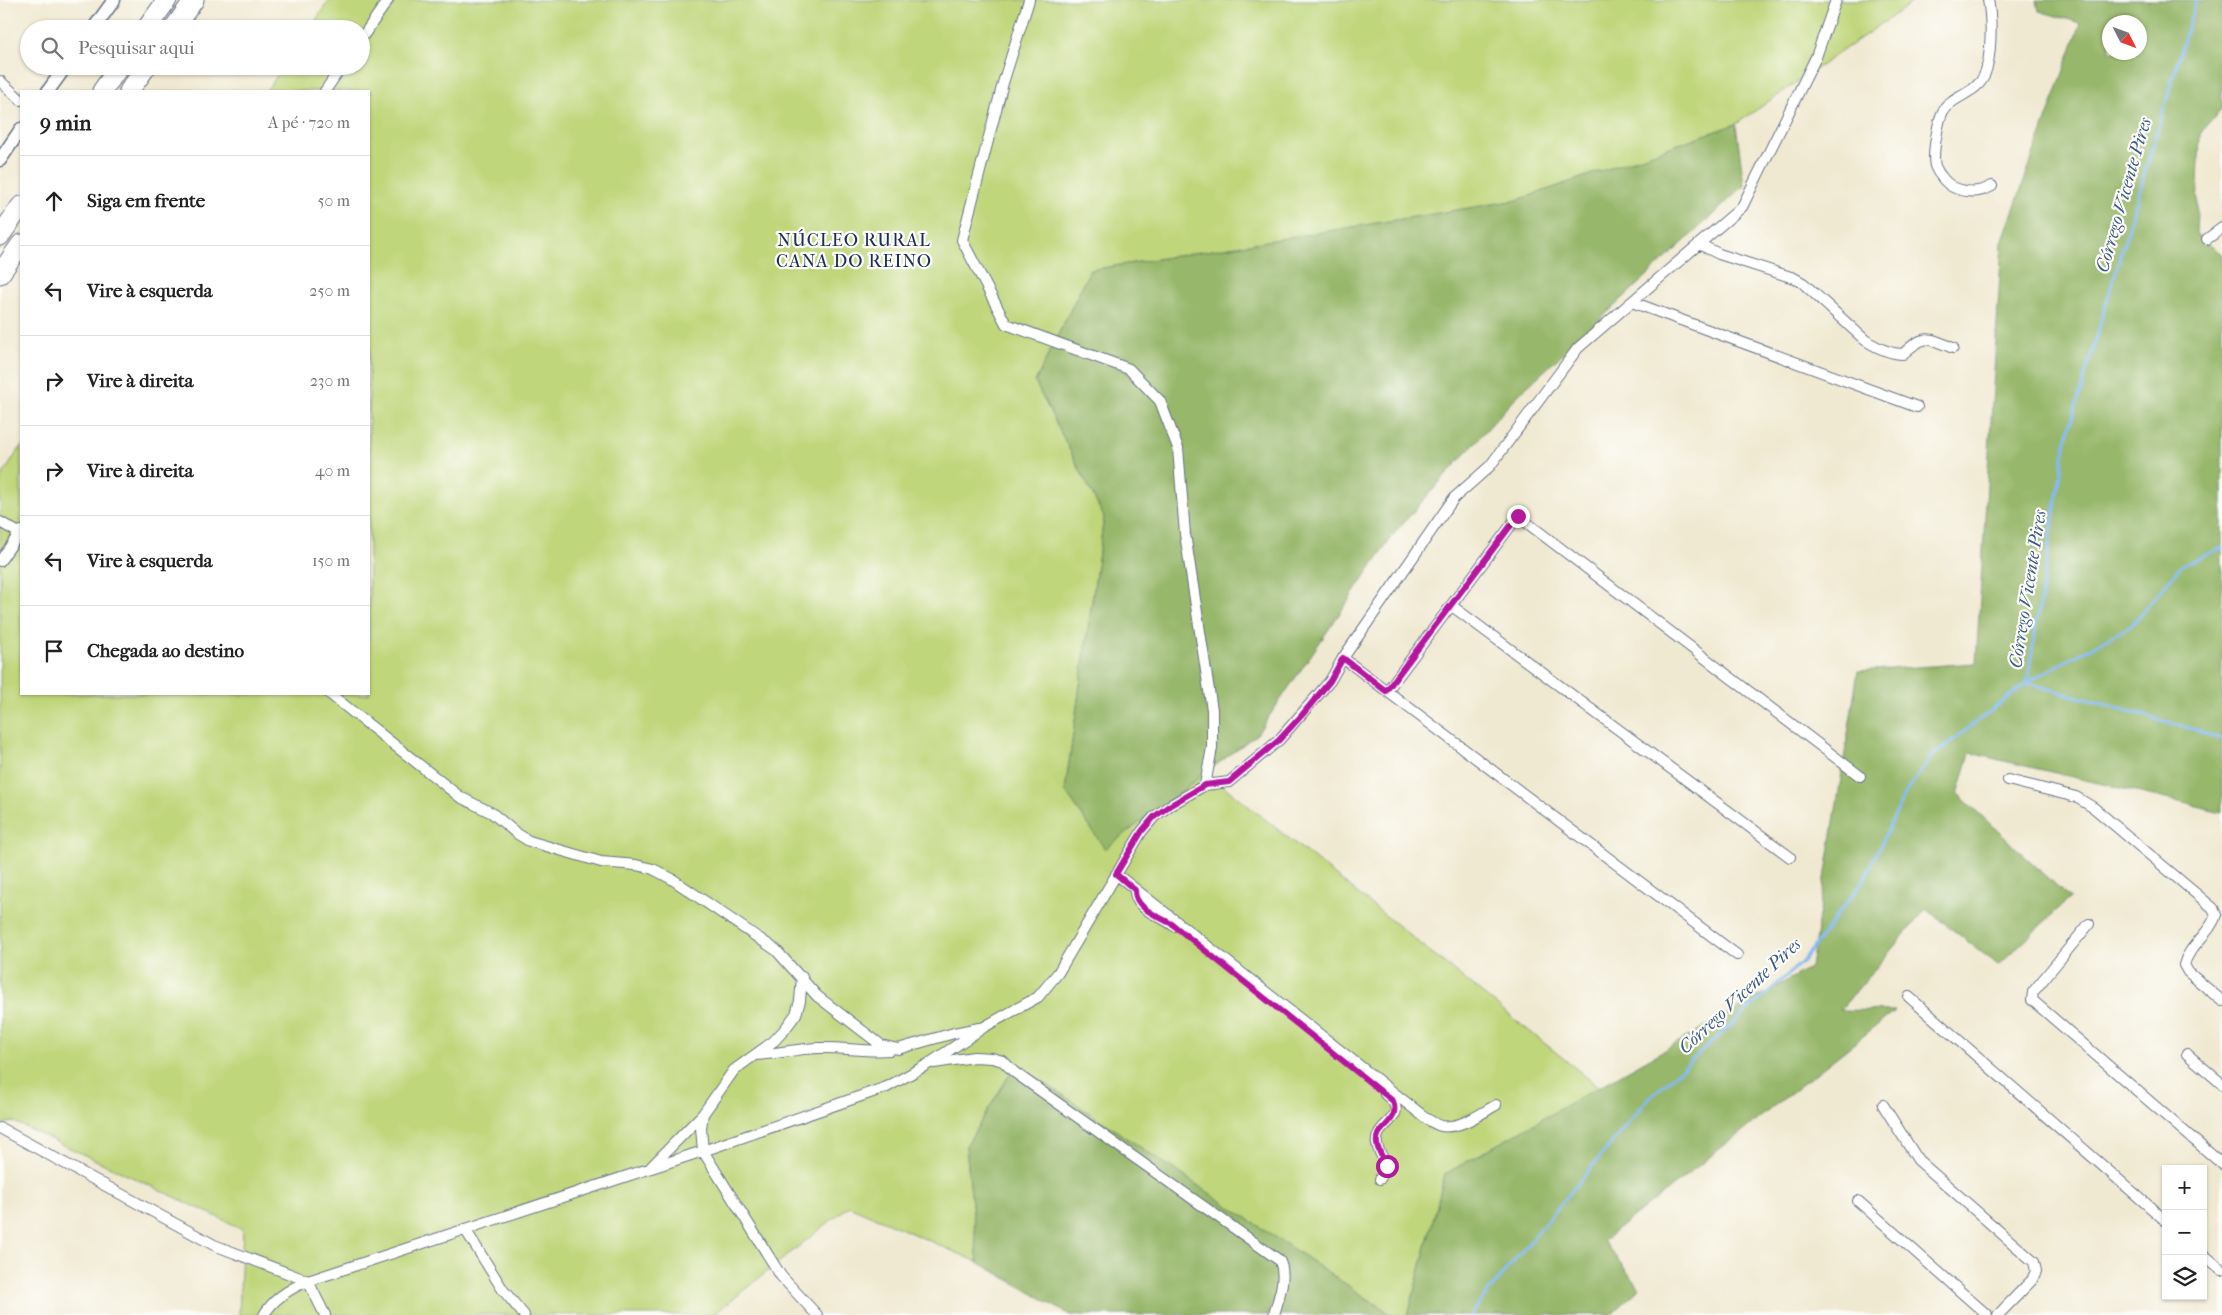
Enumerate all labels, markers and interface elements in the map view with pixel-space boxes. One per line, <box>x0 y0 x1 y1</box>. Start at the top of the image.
north arrow <box>2102 15 2147 60</box>
search box <box>20 20 370 75</box>
icon: search <box>38 34 66 62</box>
text: Pesquisar aqui <box>78 37 195 59</box>
text: 9 min <box>40 111 91 135</box>
text: A pé · 720 m <box>268 113 350 132</box>
water label: Córrego Vicente Pires <box>2092 115 2156 275</box>
icon: ahead <box>40 187 68 215</box>
text: Siga em frente <box>87 190 205 212</box>
text: 50 m <box>318 191 350 210</box>
district label: NÚCLEO RURAL CANA DO REINO <box>776 229 932 272</box>
icon: left <box>40 277 68 305</box>
text: Vire à esquerda <box>87 280 213 302</box>
text: 250 m <box>309 281 350 300</box>
icon: right <box>40 367 68 395</box>
text: Vire à direita <box>87 370 194 392</box>
text: 230 m <box>310 371 350 390</box>
icon: right <box>40 457 68 485</box>
text: Vire à direita <box>87 460 194 482</box>
text: 40 m <box>315 461 350 480</box>
route end <box>1507 505 1530 528</box>
water label: Córrego Vicente Pires <box>2005 508 2051 669</box>
icon: left <box>40 547 68 575</box>
text: Vire à esquerda <box>87 550 213 572</box>
text: 150 m <box>312 551 350 570</box>
icon: arrive <box>40 637 68 665</box>
text: Chegada ao destino <box>87 640 244 662</box>
water label: Córrego Vicente Pires <box>1675 934 1806 1058</box>
route start <box>1376 1155 1399 1178</box>
map controls <box>2162 1165 2207 1300</box>
button: + <box>2162 1165 2207 1210</box>
button: − <box>2162 1210 2207 1255</box>
button: layers <box>2162 1255 2207 1300</box>

